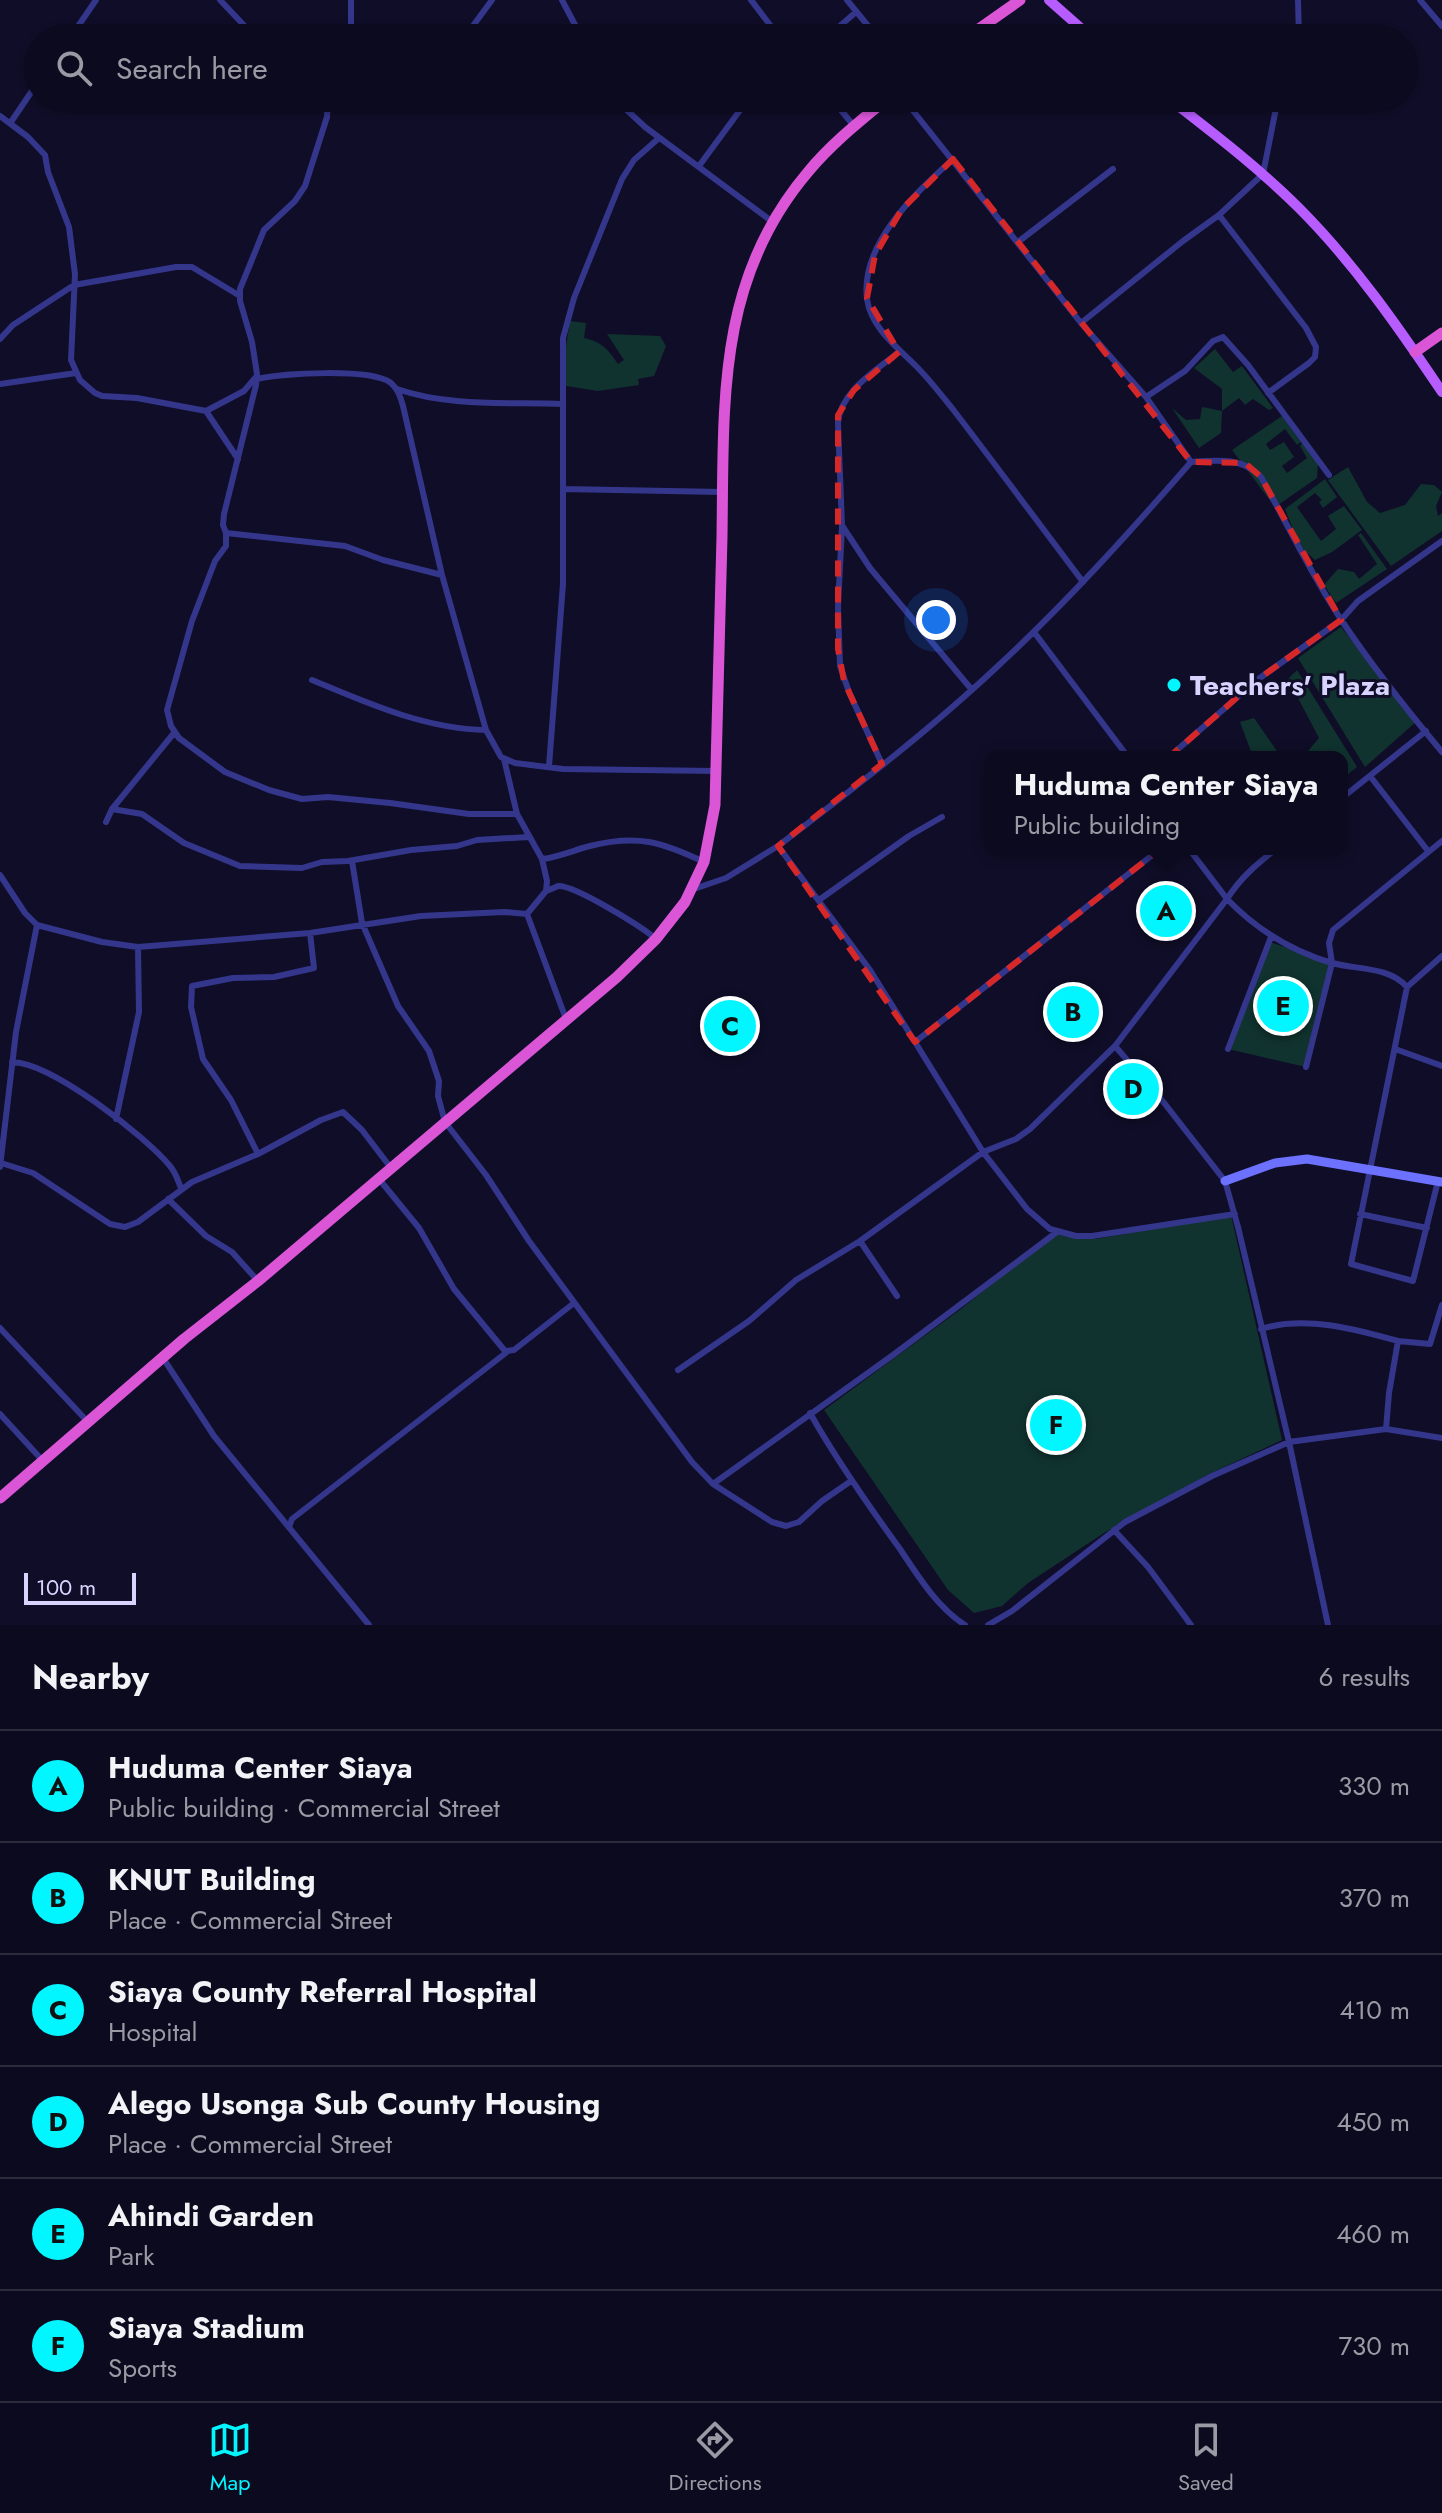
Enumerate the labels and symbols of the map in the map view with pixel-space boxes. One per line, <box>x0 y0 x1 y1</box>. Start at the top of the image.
your location <box>916 600 956 640</box>
place label: Teachers' Plaza <box>1190 665 1390 706</box>
marker: Teachers' Plaza <box>1165 676 1183 694</box>
pin: A <box>1140 881 1192 941</box>
pin: E <box>1257 976 1309 1036</box>
pin: B <box>1047 982 1099 1042</box>
pin: C <box>704 996 756 1056</box>
pin: D <box>1107 1059 1159 1119</box>
pin: F <box>1030 1395 1082 1455</box>
scale bar <box>24 1569 136 1605</box>

